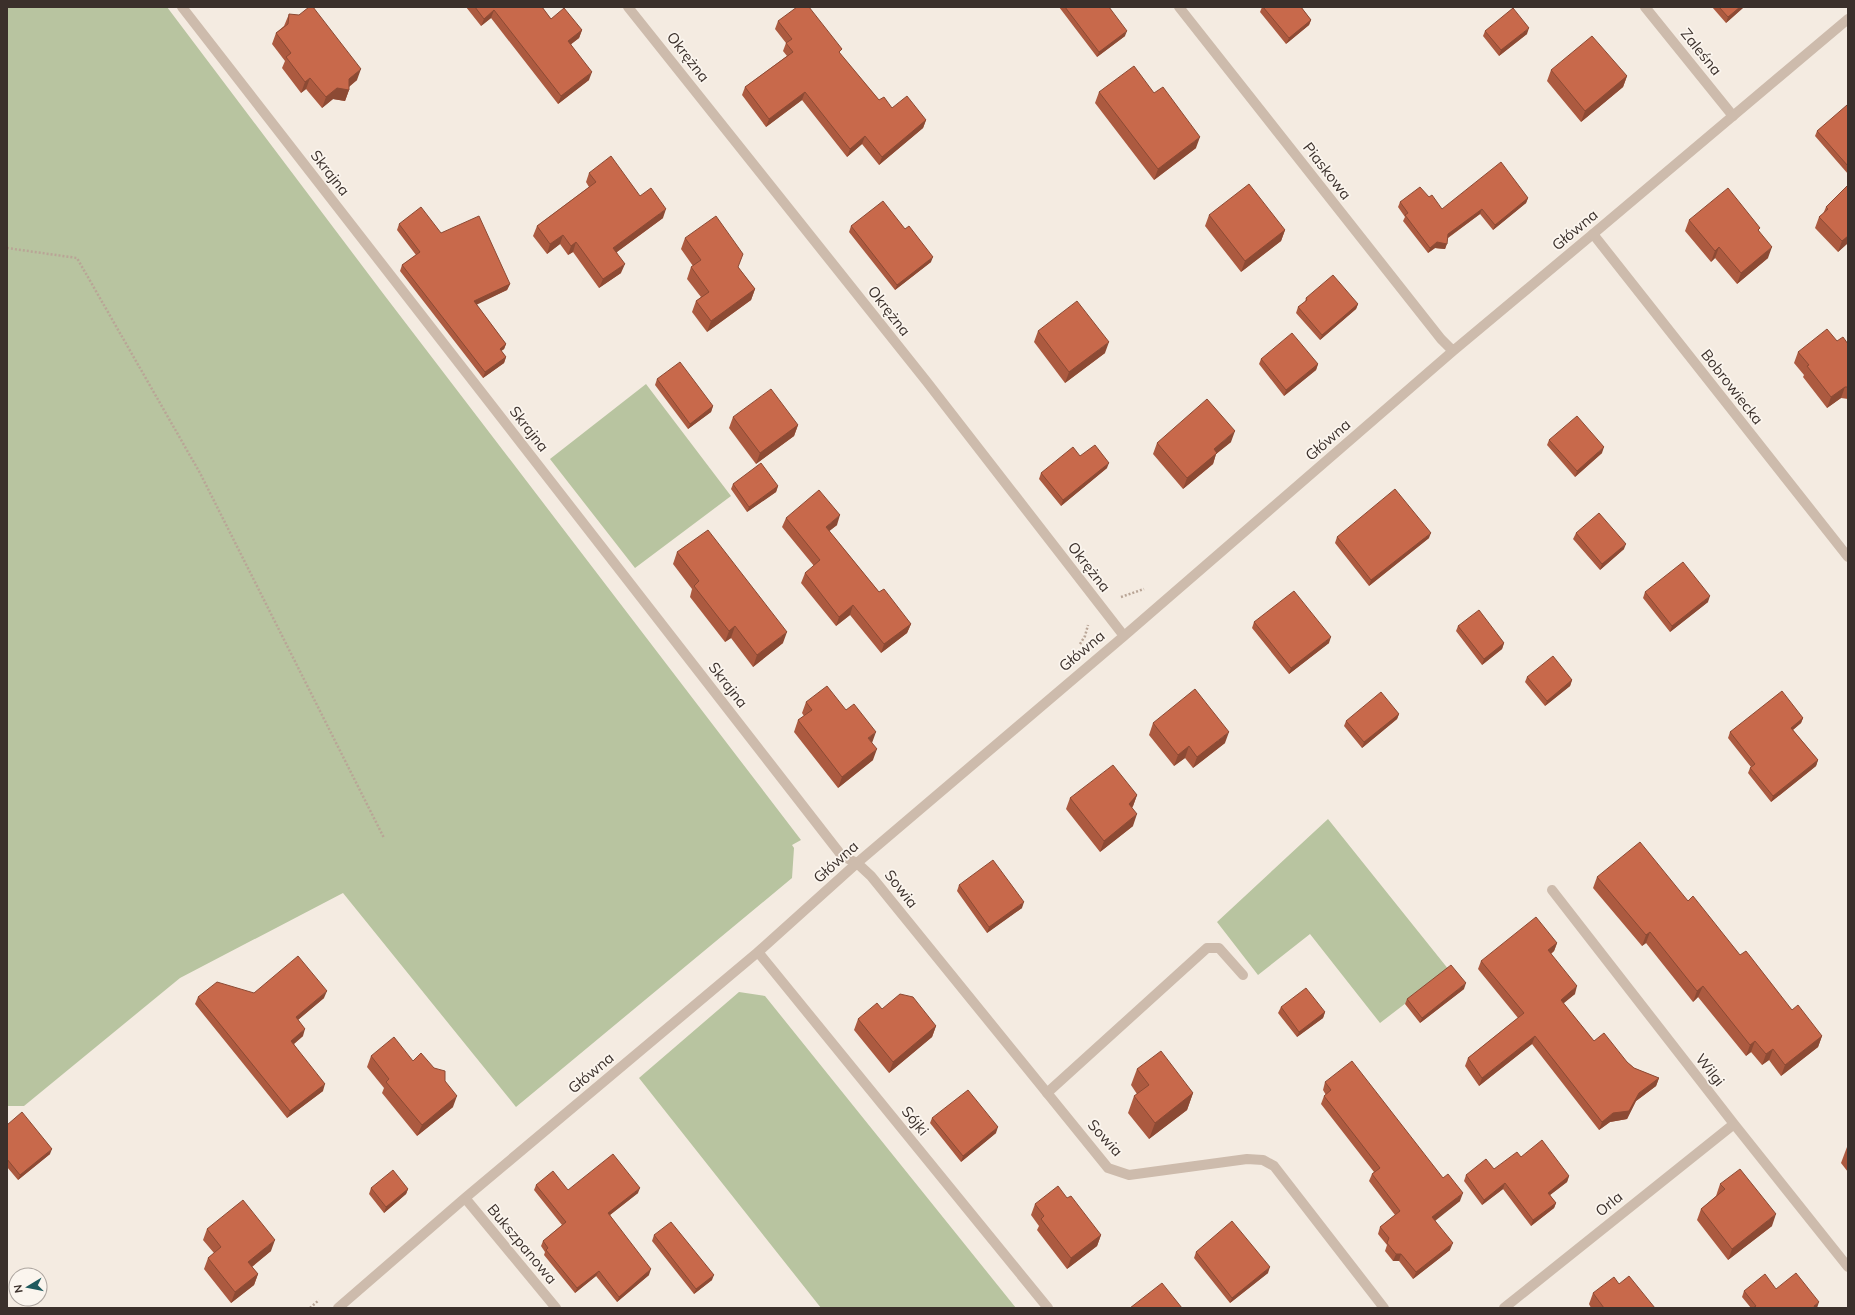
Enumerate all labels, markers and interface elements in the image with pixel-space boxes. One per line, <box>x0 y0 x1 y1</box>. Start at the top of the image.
street label: Zaleśna <box>1677 24 1726 79</box>
street label: Okrężna <box>663 28 714 86</box>
street label: Piaskowa <box>1299 138 1356 203</box>
street label: Skrajna <box>307 146 354 199</box>
street label: Główna <box>1548 205 1601 254</box>
street label: Okrężna <box>864 282 915 340</box>
street label: Bobrowiecka <box>1697 345 1768 428</box>
street label: Skrajna <box>506 402 553 455</box>
street label: Główna <box>1301 415 1354 464</box>
street label: Okrężna <box>1064 538 1115 596</box>
street label: Główna <box>1055 626 1108 675</box>
street label: Skrajna <box>705 658 752 711</box>
street label: Główna <box>809 837 862 887</box>
street label: Sowia <box>881 866 922 912</box>
street label: Główna <box>564 1048 617 1097</box>
street label: Wilgi <box>1692 1049 1729 1090</box>
street label: Sójki <box>898 1102 933 1139</box>
street label: Sowia <box>1084 1115 1127 1160</box>
street label: Orla <box>1591 1187 1626 1220</box>
street label: Bukszpanowa <box>483 1200 561 1288</box>
north arrow <box>8 1267 48 1307</box>
text: N <box>11 1283 26 1294</box>

